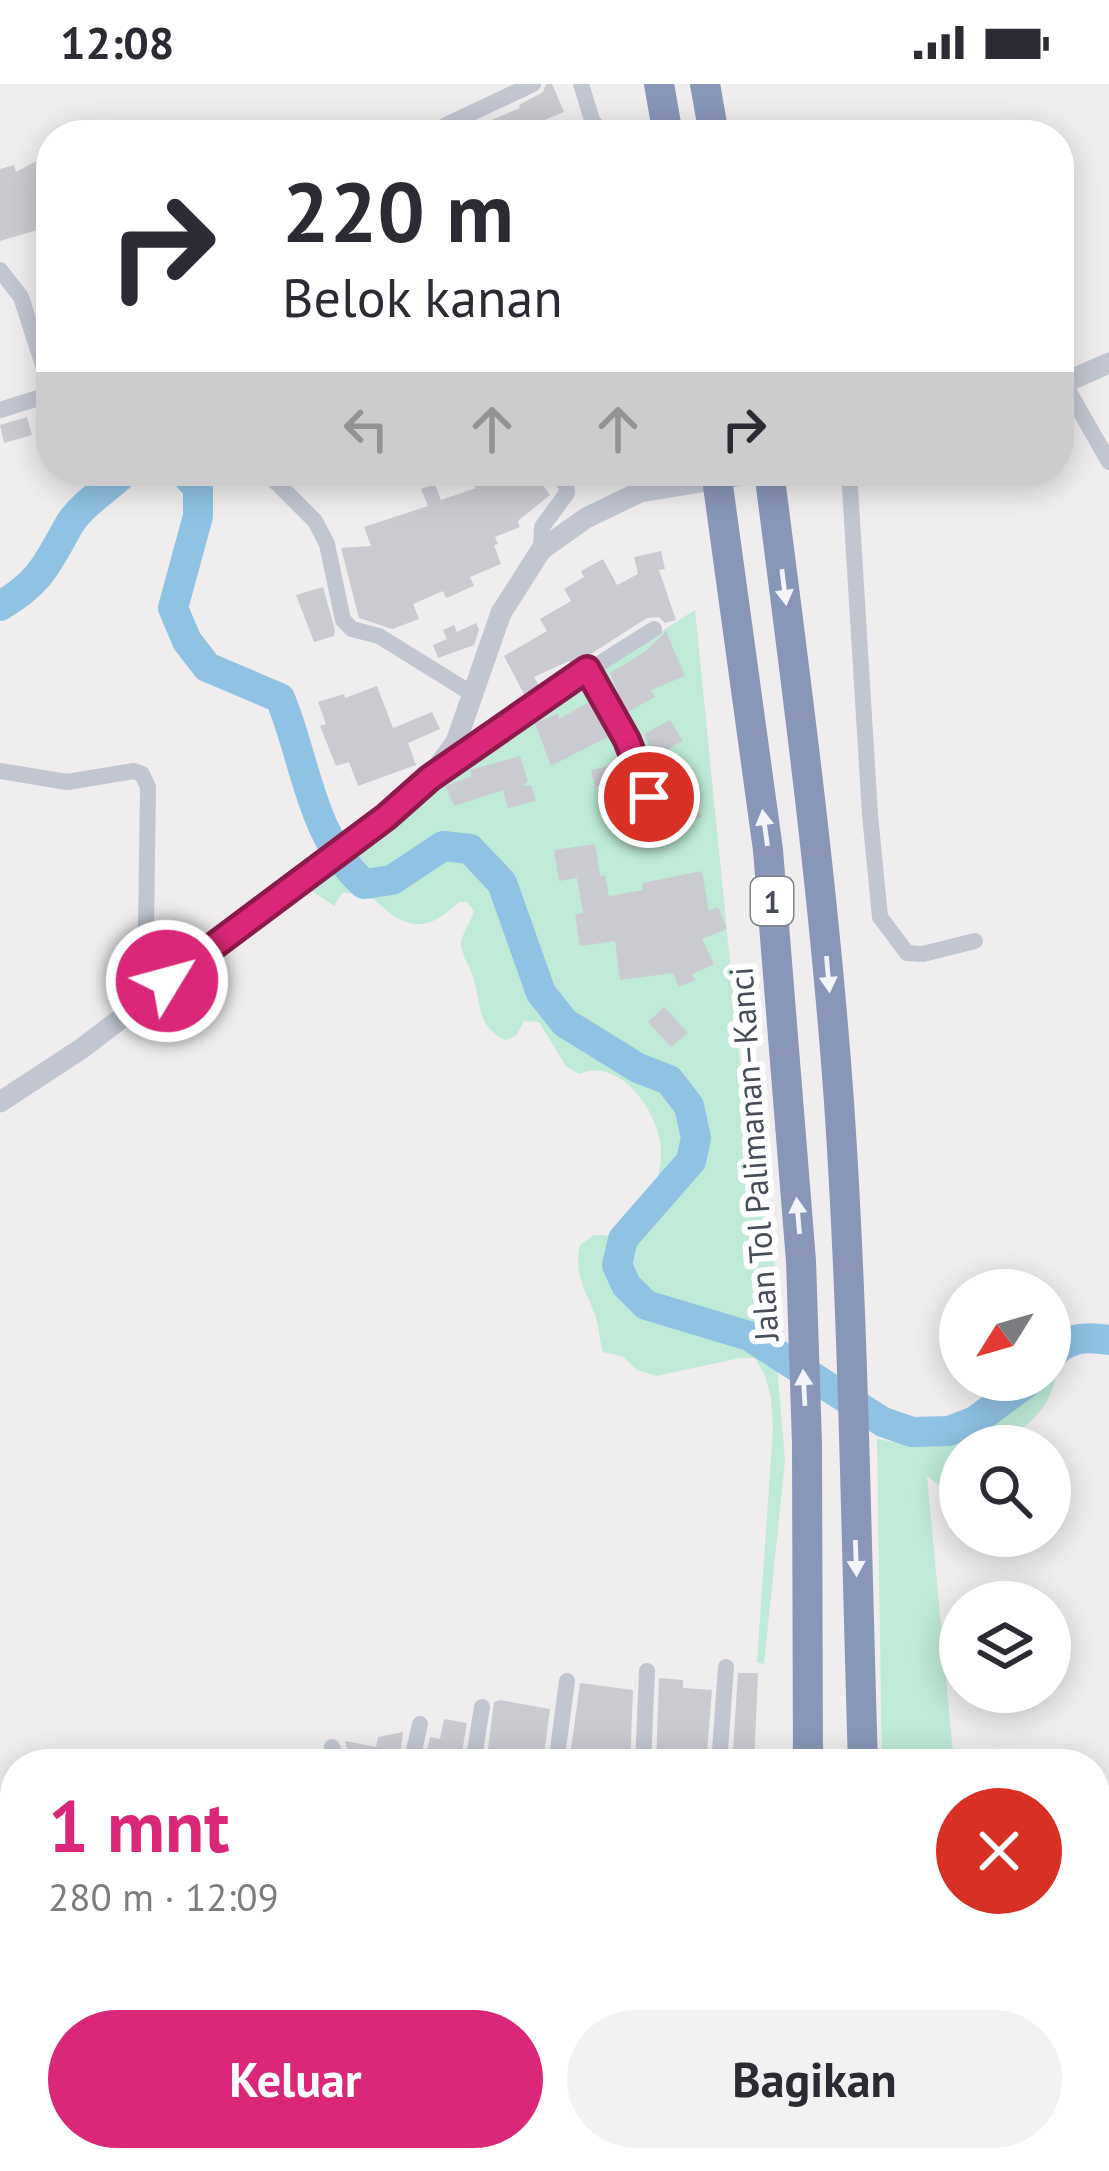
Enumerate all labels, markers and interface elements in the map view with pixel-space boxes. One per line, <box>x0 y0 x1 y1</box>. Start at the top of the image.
text: 12:08 <box>60 13 174 71</box>
text: 220 m <box>282 156 514 265</box>
icon: right <box>84 168 240 324</box>
text: Belok kanan <box>282 262 563 332</box>
icon: left <box>333 396 399 462</box>
icon: ahead <box>459 396 525 462</box>
icon: ahead <box>585 396 651 462</box>
icon: right <box>711 396 777 462</box>
one-way arrow <box>775 569 794 606</box>
pin <box>598 746 700 848</box>
icon: arrive <box>616 764 682 830</box>
one-way arrow <box>755 809 774 846</box>
road number: 1 <box>751 877 793 925</box>
position arrow <box>104 918 230 1044</box>
one-way arrow <box>819 956 838 994</box>
street label: Jalan Tol Palimanan–Kanci <box>718 965 788 1345</box>
one-way arrow <box>788 1197 807 1234</box>
north arrow <box>939 1269 1071 1401</box>
map controls <box>939 1269 1071 1713</box>
one-way arrow <box>794 1368 813 1406</box>
button: search <box>939 1425 1071 1557</box>
one-way arrow <box>847 1540 866 1578</box>
button: layers <box>939 1581 1071 1713</box>
text: 1 mnt <box>48 1779 229 1872</box>
button: close <box>936 1788 1062 1914</box>
text: 280 m · 12:09 <box>48 1871 279 1922</box>
button: Keluar <box>48 2010 543 2148</box>
button: Bagikan <box>567 2010 1062 2148</box>

